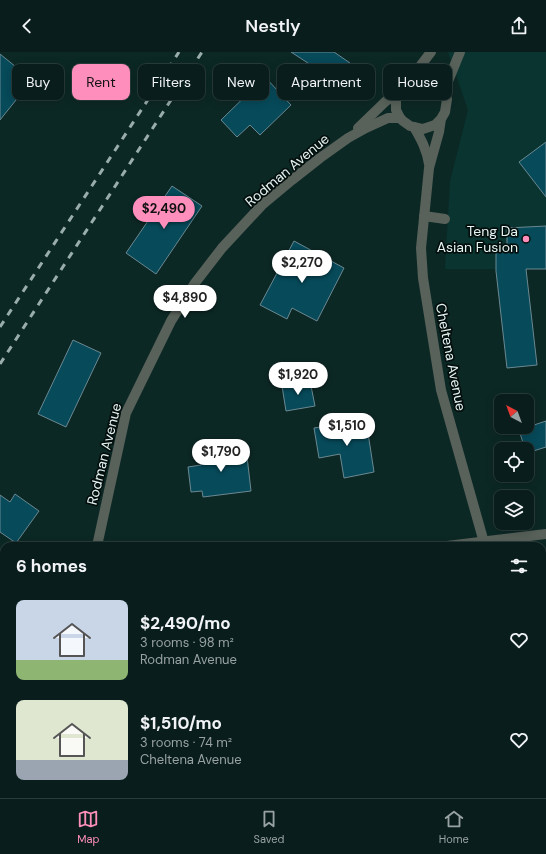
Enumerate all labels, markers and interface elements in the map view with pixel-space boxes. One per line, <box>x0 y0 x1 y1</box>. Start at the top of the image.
text: Nestly <box>245 14 301 38</box>
icon: back <box>16 15 38 37</box>
icon: share <box>508 15 530 37</box>
chip: Buy <box>12 64 64 100</box>
chip: Rent <box>72 64 130 100</box>
chip: Filters <box>138 64 205 100</box>
chip: New <box>213 64 269 100</box>
chip: Apartment <box>277 64 375 100</box>
chip: House <box>383 64 452 100</box>
street label: Rodman Avenue <box>241 130 333 210</box>
pin: $2,490 <box>131 196 197 230</box>
text: $2,490 <box>142 200 186 217</box>
place label: Teng Da Asian Fusion <box>437 222 518 256</box>
marker: Teng Da Asian Fusion <box>521 234 531 244</box>
pin: $2,270 <box>269 250 335 284</box>
text: $2,270 <box>281 254 323 271</box>
pin: $4,890 <box>152 285 218 319</box>
text: $4,890 <box>163 289 207 306</box>
street label: Cheltena Avenue <box>432 302 470 412</box>
pin: $1,920 <box>265 362 331 396</box>
text: $1,920 <box>278 366 318 383</box>
north arrow <box>494 394 534 434</box>
map controls <box>494 394 534 530</box>
street label: Rodman Avenue <box>83 401 125 507</box>
pin: $1,510 <box>314 413 380 447</box>
text: $1,510 <box>328 417 366 434</box>
pin: $1,790 <box>188 439 254 473</box>
button: locate <box>494 442 534 482</box>
text: $1,790 <box>201 443 241 460</box>
button: layers <box>494 490 534 530</box>
text: 6 homes <box>16 555 87 577</box>
icon: filters <box>508 555 530 577</box>
text: $2,490/mo <box>140 612 231 634</box>
icon: home <box>48 616 96 664</box>
icon: heart <box>508 629 530 651</box>
text: 3 rooms · 98 m² <box>140 634 234 651</box>
text: Rodman Avenue <box>140 651 237 668</box>
text: $1,510/mo <box>140 712 222 734</box>
icon: home <box>48 716 96 764</box>
icon: heart <box>508 729 530 751</box>
text: 3 rooms · 74 m² <box>140 734 232 751</box>
text: Cheltena Avenue <box>140 751 242 768</box>
tab: Map <box>77 808 99 846</box>
tab: Saved <box>254 808 284 846</box>
tab: Home <box>439 808 469 846</box>

